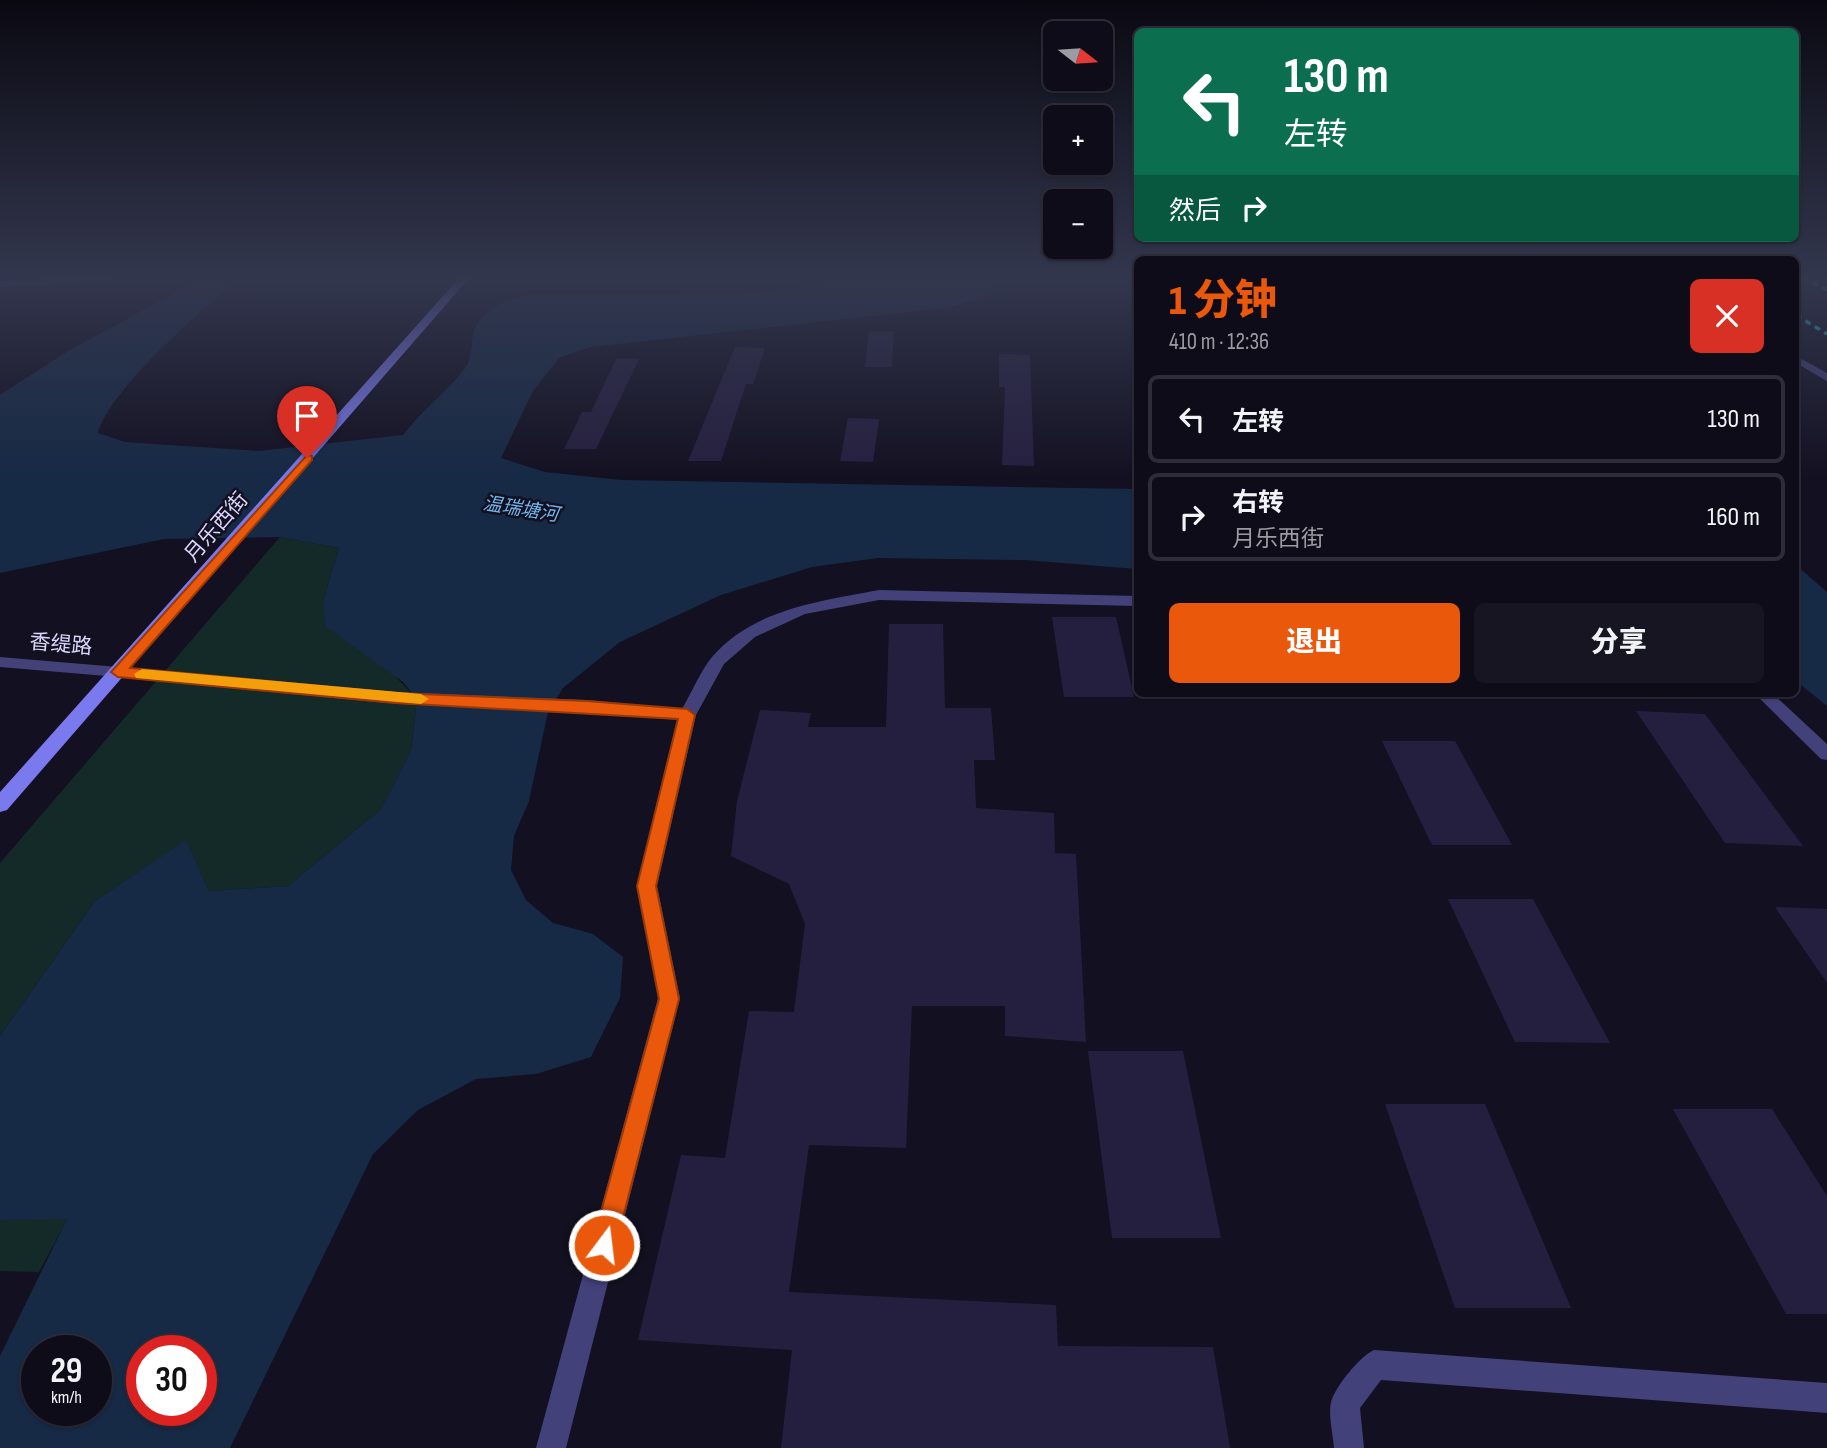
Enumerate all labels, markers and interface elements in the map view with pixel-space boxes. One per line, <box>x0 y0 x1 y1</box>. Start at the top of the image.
north arrow <box>1043 21 1113 91</box>
map controls <box>1043 21 1113 259</box>
text: 130 m <box>1284 48 1389 107</box>
icon: left <box>1169 56 1260 147</box>
button: + <box>1043 105 1113 175</box>
text: 左转 <box>1284 116 1348 155</box>
button: − <box>1043 189 1113 259</box>
icon: right <box>1235 189 1273 227</box>
text: 然后 <box>1169 196 1221 227</box>
text: 1 分钟 <box>1169 276 1277 327</box>
button: close <box>1690 279 1764 353</box>
text: 410 m · 12:36 <box>1169 328 1269 356</box>
pin <box>277 386 337 458</box>
icon: arrive <box>288 397 326 435</box>
icon: left <box>1173 400 1211 438</box>
text: 130 m <box>1708 404 1760 435</box>
text: 左转 <box>1232 407 1284 438</box>
street label: 月乐西街 <box>179 487 253 567</box>
text: 右转 <box>1232 488 1284 519</box>
water label: 温瑞塘河 <box>481 492 564 527</box>
icon: right <box>1173 498 1211 536</box>
text: 160 m <box>1707 502 1760 533</box>
text: 月乐西街 <box>1232 525 1324 553</box>
button: 退出 <box>1169 603 1460 683</box>
button: 分享 <box>1474 603 1764 683</box>
street label: 香缇路 <box>28 629 93 660</box>
position arrow <box>567 1208 641 1282</box>
speed limit sign: 30 <box>126 1335 217 1426</box>
text: 29 <box>51 1350 82 1393</box>
text: km/h <box>51 1387 82 1408</box>

